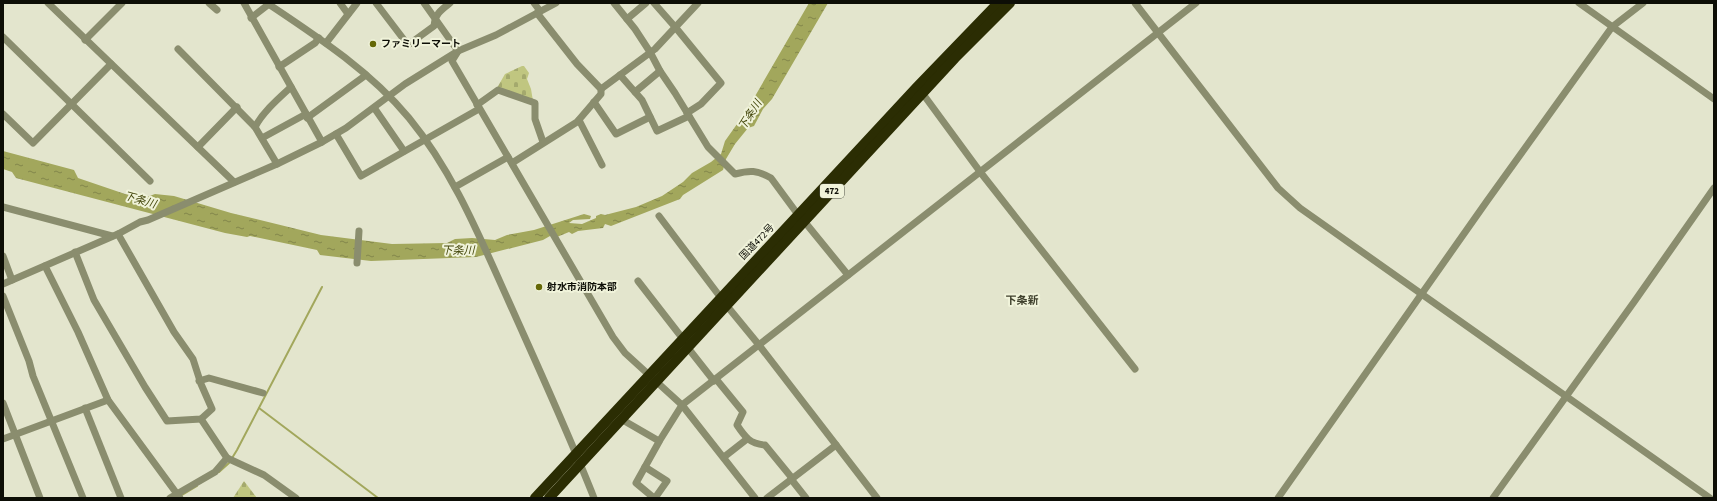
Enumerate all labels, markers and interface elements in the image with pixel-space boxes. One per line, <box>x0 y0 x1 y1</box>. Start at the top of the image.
place label: ファミリーマート <box>381 37 461 51</box>
marker: ファミリーマート <box>368 39 378 49</box>
water label: 下条川 <box>735 96 766 133</box>
road number: 472 <box>820 184 844 198</box>
water label: 下条川 <box>122 188 159 212</box>
street label: 国道472号 <box>736 221 778 263</box>
water label: 下条川 <box>442 243 475 258</box>
place label: 射水市消防本部 <box>547 280 617 294</box>
marker: 射水市消防本部 <box>534 282 544 292</box>
district label: 下条新 <box>1006 293 1039 308</box>

